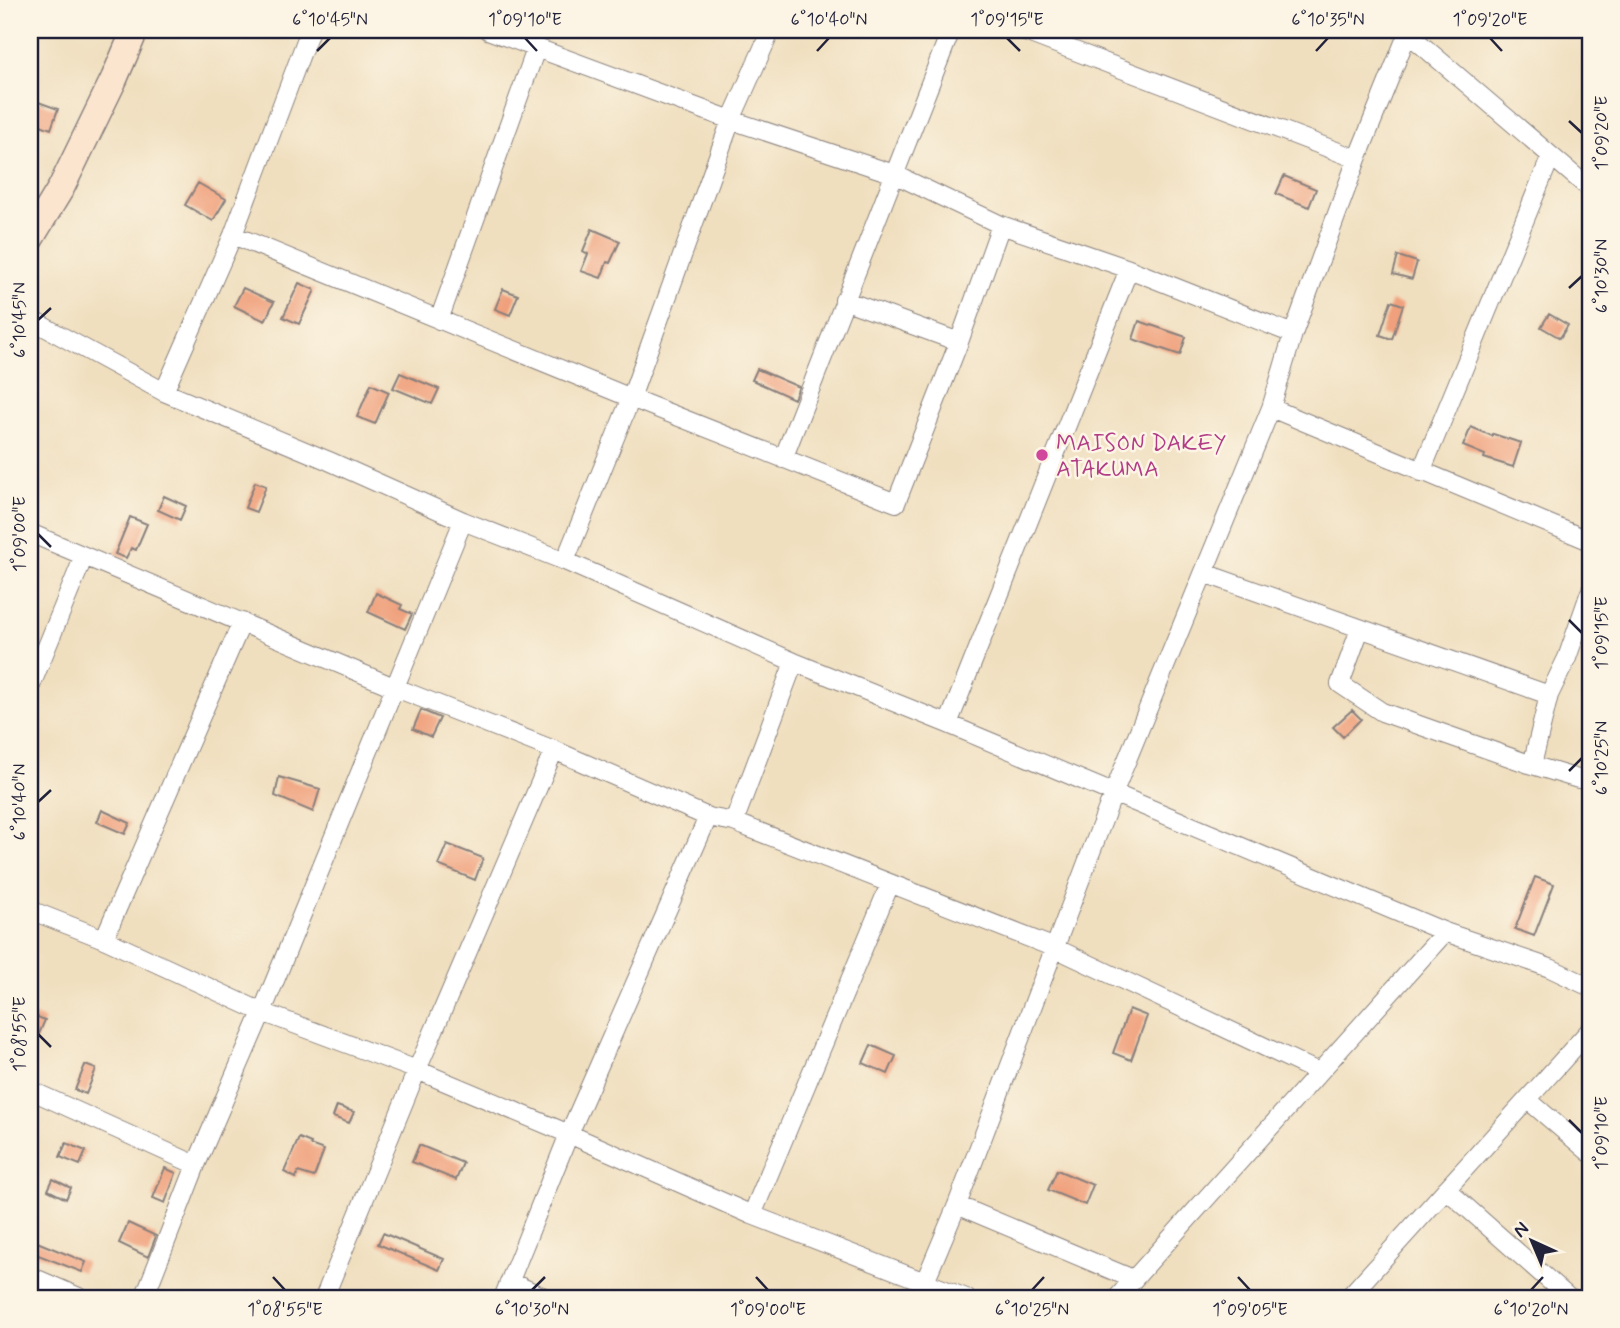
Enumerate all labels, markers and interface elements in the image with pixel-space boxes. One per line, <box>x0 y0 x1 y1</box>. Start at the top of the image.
text: 6°10'45"N <box>292 8 368 32</box>
text: 1°09'10"E <box>488 8 562 32</box>
text: 6°10'40"N <box>791 8 867 32</box>
text: 1°09'15"E <box>970 8 1044 32</box>
text: 6°10'35"N <box>1291 8 1365 32</box>
text: 1°09'20"E <box>1453 8 1527 32</box>
text: 1°09'20"E <box>1590 96 1614 170</box>
text: 6°10'30"N <box>1590 239 1614 313</box>
text: 6°10'45"N <box>8 282 32 358</box>
place label: MAISON DAKEY ATAKUMA <box>1056 429 1226 485</box>
marker: MAISON DAKEY ATAKUMA <box>1034 447 1050 463</box>
text: 1°09'00"E <box>8 496 32 572</box>
text: 1°09'15"E <box>1590 596 1614 670</box>
text: 6°10'25"N <box>1590 721 1614 795</box>
text: 6°10'40"N <box>8 764 32 840</box>
text: 1°08'55"E <box>8 996 32 1072</box>
text: 1°09'10"E <box>1590 1096 1614 1170</box>
north arrow <box>1498 1206 1568 1276</box>
text: N <box>1508 1216 1534 1243</box>
text: 1°08'55"E <box>247 1298 323 1322</box>
text: 6°10'30"N <box>495 1298 569 1322</box>
text: 1°09'00"E <box>730 1298 806 1322</box>
text: 6°10'25"N <box>995 1298 1069 1322</box>
text: 1°09'05"E <box>1212 1298 1288 1322</box>
text: 6°10'20"N <box>1493 1298 1569 1322</box>

